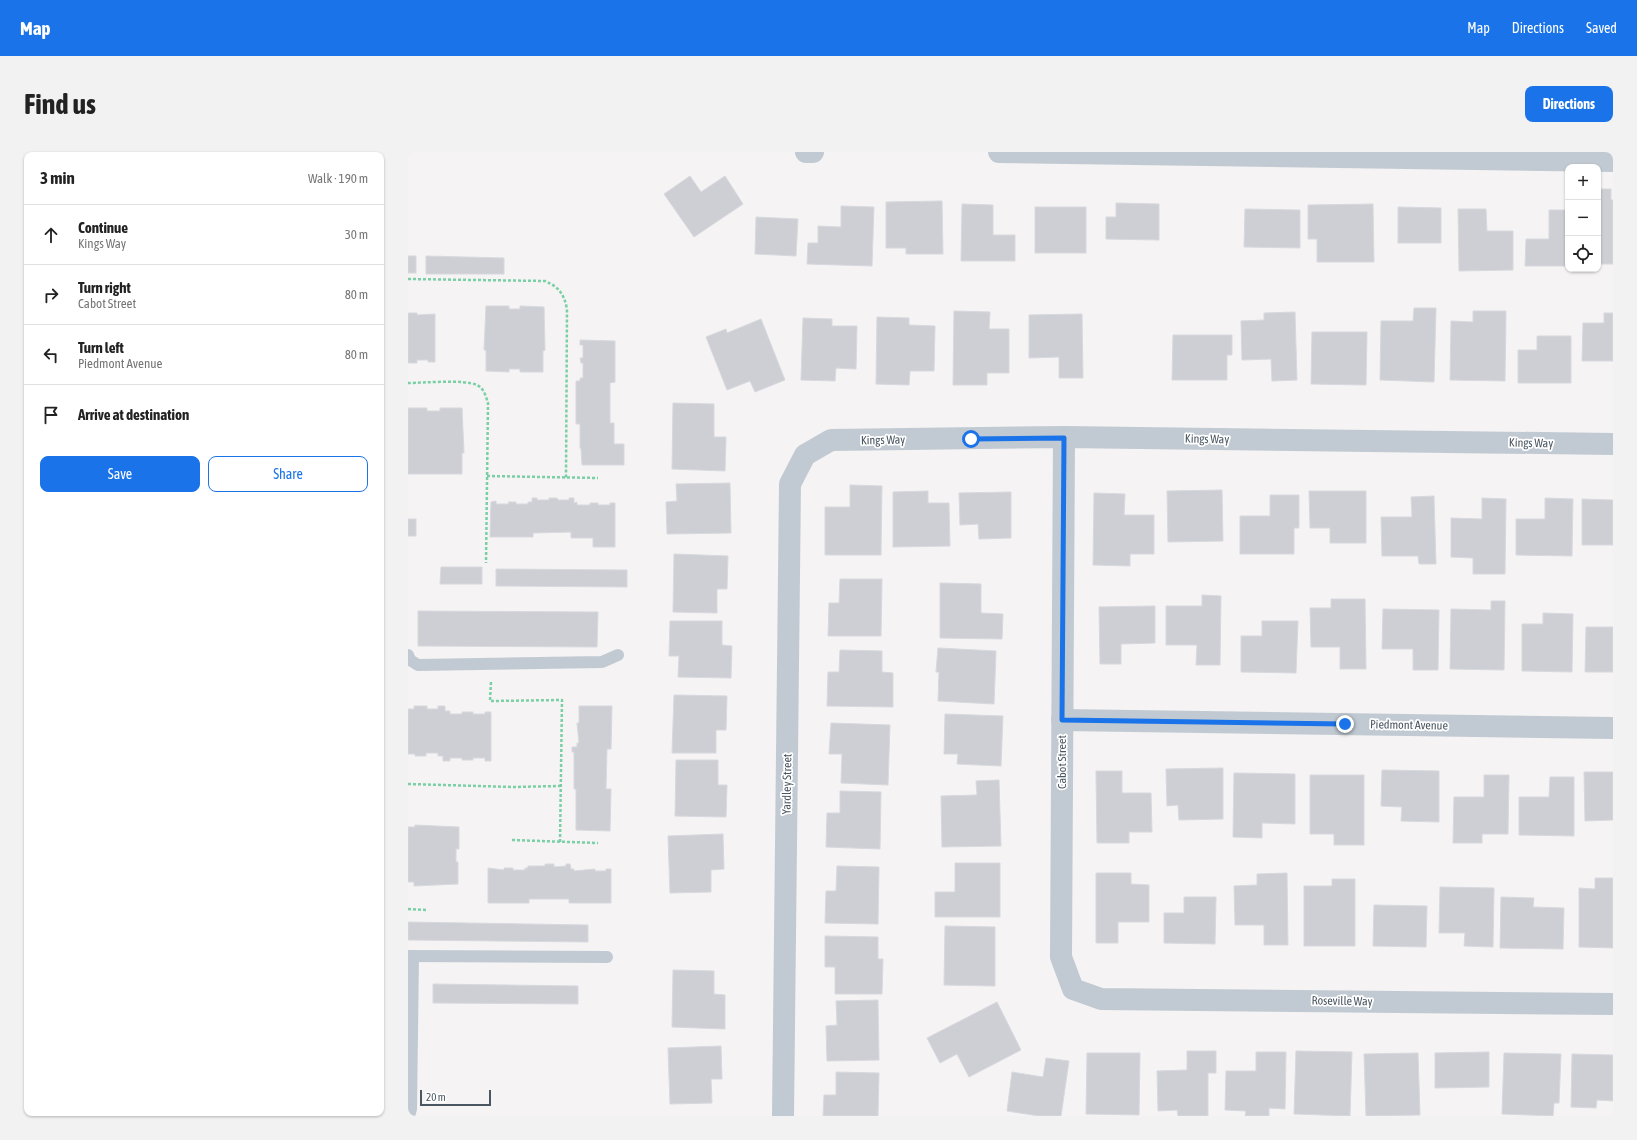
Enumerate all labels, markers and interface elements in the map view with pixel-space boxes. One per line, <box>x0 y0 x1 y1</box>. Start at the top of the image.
text: Map <box>20 17 51 39</box>
text: Map <box>1467 20 1490 36</box>
text: Directions <box>1512 20 1564 36</box>
text: Saved <box>1586 20 1617 36</box>
button: Directions <box>1525 86 1613 122</box>
text: Find us <box>24 88 96 120</box>
map controls <box>1565 164 1601 272</box>
button: + <box>1565 164 1601 200</box>
text: 3 min <box>40 168 75 188</box>
text: Walk · 190 m <box>308 171 368 186</box>
button: − <box>1565 200 1601 236</box>
text: Continue <box>78 219 128 236</box>
icon: ahead <box>40 224 62 246</box>
text: 30 m <box>345 227 368 242</box>
text: Kings Way <box>78 236 126 251</box>
button: locate <box>1565 236 1601 272</box>
text: Turn right <box>78 279 131 296</box>
icon: right <box>40 284 62 306</box>
text: 80 m <box>345 287 368 302</box>
text: Cabot Street <box>78 296 136 311</box>
text: Turn left <box>78 339 124 356</box>
icon: left <box>40 344 62 366</box>
text: 80 m <box>345 347 368 362</box>
text: Piedmont Avenue <box>78 356 162 371</box>
icon: arrive <box>40 404 62 426</box>
text: Arrive at destination <box>78 406 189 423</box>
route start <box>962 430 980 448</box>
street label: Kings Way <box>1185 432 1229 446</box>
street label: Kings Way <box>861 433 905 447</box>
street label: Kings Way <box>1509 436 1553 450</box>
button: Save <box>40 456 200 492</box>
button: Share <box>208 456 368 492</box>
route end <box>1336 715 1354 733</box>
street label: Piedmont Avenue <box>1370 717 1448 733</box>
street label: Cabot Street <box>1055 735 1069 789</box>
street label: Yardley Street <box>779 753 795 814</box>
street label: Roseville Way <box>1311 993 1373 1009</box>
scale bar <box>420 1088 491 1107</box>
text: 20 m <box>426 1091 446 1103</box>

